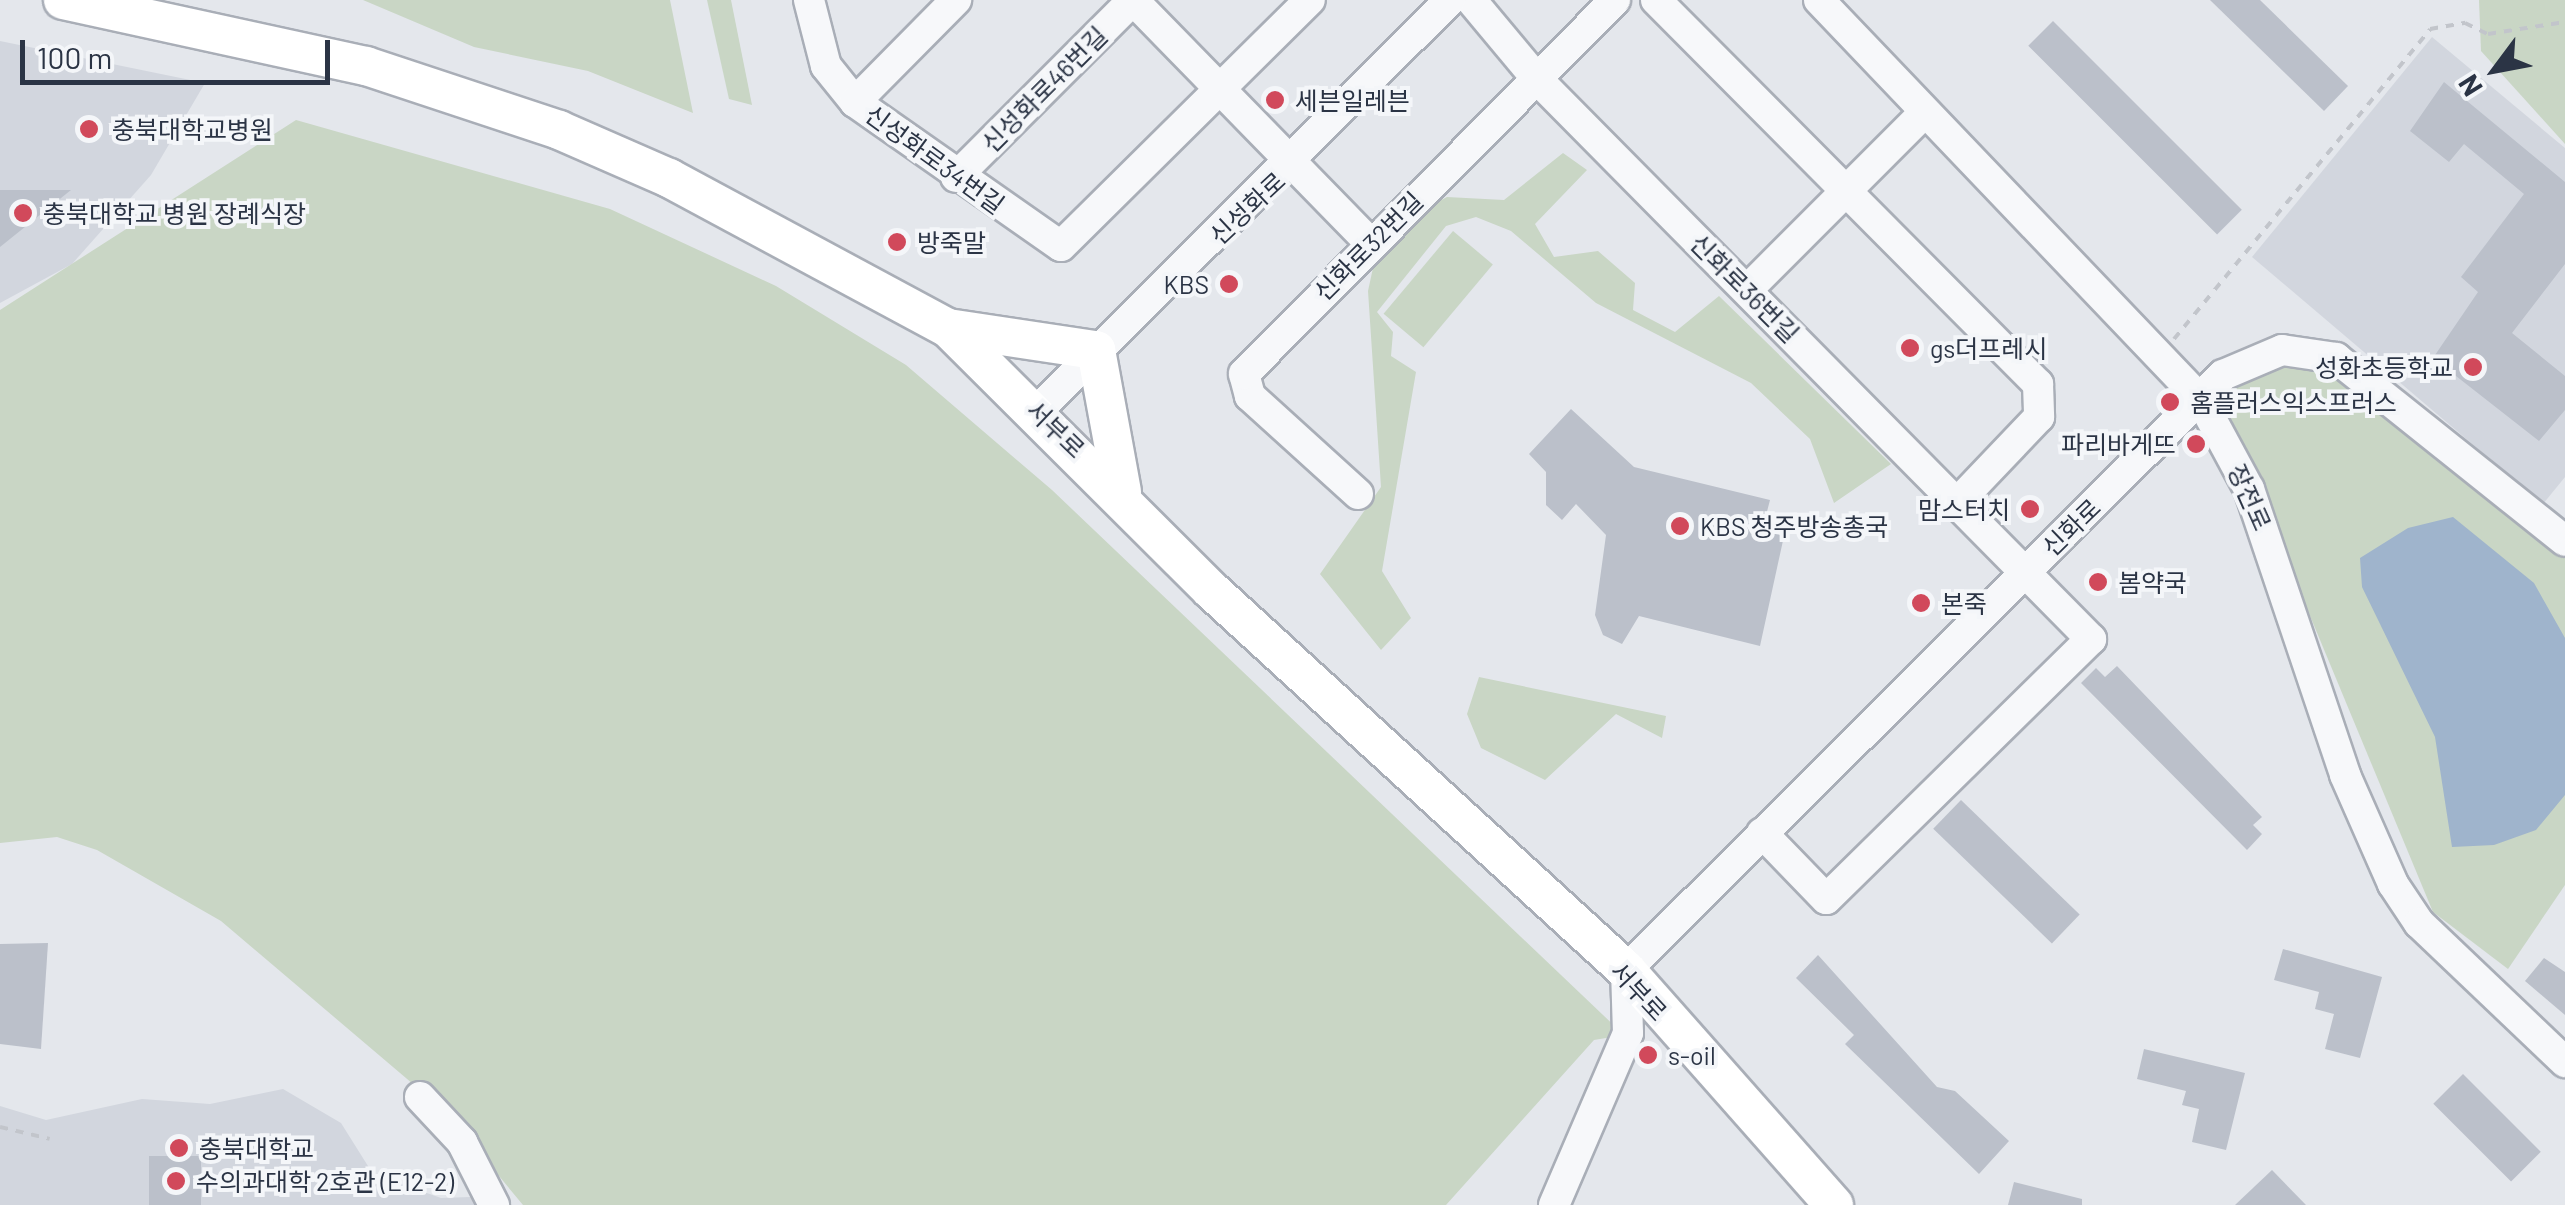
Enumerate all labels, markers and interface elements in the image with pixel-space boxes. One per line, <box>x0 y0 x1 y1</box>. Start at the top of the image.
scale bar <box>25 20 335 82</box>
street label: 신성화로46번길 <box>975 20 1113 158</box>
north arrow <box>2445 20 2545 120</box>
text: 100 m <box>37 39 112 75</box>
text: N <box>2450 69 2489 103</box>
place label: 세븐일레븐 <box>1295 85 1410 115</box>
marker: 세븐일레븐 <box>1264 89 1286 111</box>
street label: 신성화로34번길 <box>860 98 1010 220</box>
place label: 충북대학교병원 <box>112 114 273 144</box>
marker: 충북대학교병원 <box>76 116 102 142</box>
street label: 신성화로 <box>1203 166 1291 250</box>
street label: 신화로32번길 <box>1307 185 1429 307</box>
place label: 충북대학교 병원 장례식장 <box>43 198 306 228</box>
marker: 충북대학교 병원 장례식장 <box>12 202 34 224</box>
place label: 방죽말 <box>917 227 986 257</box>
street label: 신화로36번길 <box>1685 228 1805 348</box>
marker: 방죽말 <box>886 231 908 253</box>
place label: KBS <box>1163 269 1209 299</box>
marker: KBS <box>1218 273 1240 295</box>
place label: gs더프레시 <box>1930 333 2047 363</box>
marker: gs더프레시 <box>1899 337 1921 359</box>
place label: 성화초등학교 <box>2315 352 2453 382</box>
marker: 성화초등학교 <box>2462 356 2484 378</box>
place label: 홈플러스익스프러스 <box>2190 387 2397 417</box>
marker: 홈플러스익스프러스 <box>2159 391 2181 413</box>
street label: 서부로 <box>1021 394 1091 464</box>
place label: 파리바게뜨 <box>2061 429 2176 459</box>
marker: 파리바게뜨 <box>2185 433 2207 455</box>
street label: 장전로 <box>2222 459 2278 535</box>
street label: 신화로 <box>2036 492 2106 562</box>
place label: 맘스터치 <box>1918 494 2010 524</box>
marker: 맘스터치 <box>2019 498 2041 520</box>
place label: KBS 청주방송총국 <box>1700 511 1889 541</box>
marker: KBS 청주방송총국 <box>1669 515 1691 537</box>
place label: 봄약국 <box>2118 567 2187 597</box>
marker: 봄약국 <box>2087 571 2109 593</box>
place label: 본죽 <box>1941 588 1987 618</box>
marker: 본죽 <box>1910 592 1932 614</box>
street label: 서부로 <box>1605 956 1673 1026</box>
place label: s-oil <box>1668 1040 1716 1070</box>
marker: s-oil <box>1637 1044 1659 1066</box>
place label: 충북대학교 <box>199 1133 314 1163</box>
marker: 충북대학교 <box>168 1137 190 1159</box>
place label: 수의과대학 2호관 (E12-2) <box>196 1166 454 1196</box>
marker: 수의과대학 2호관 (E12-2) <box>165 1170 187 1192</box>

